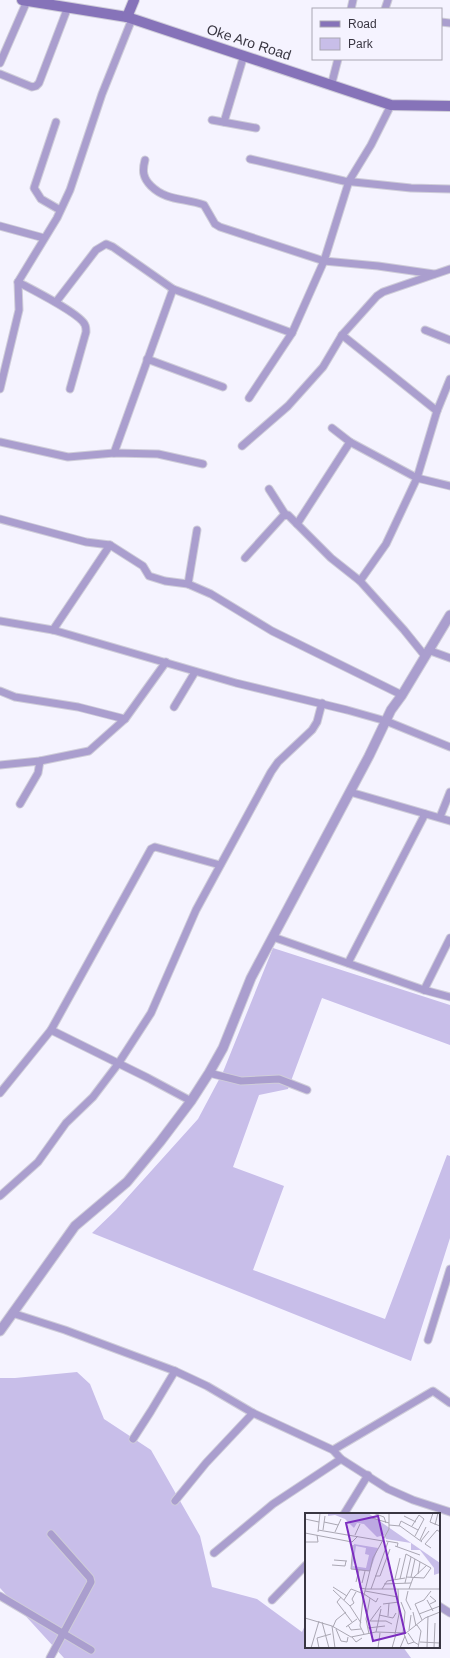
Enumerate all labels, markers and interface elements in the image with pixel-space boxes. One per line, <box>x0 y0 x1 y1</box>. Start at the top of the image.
legend <box>312 8 442 60</box>
text: Road <box>348 17 377 31</box>
street label: Oke Aro Road <box>205 21 293 63</box>
text: Park <box>348 37 374 51</box>
inset map <box>305 1513 440 1648</box>

